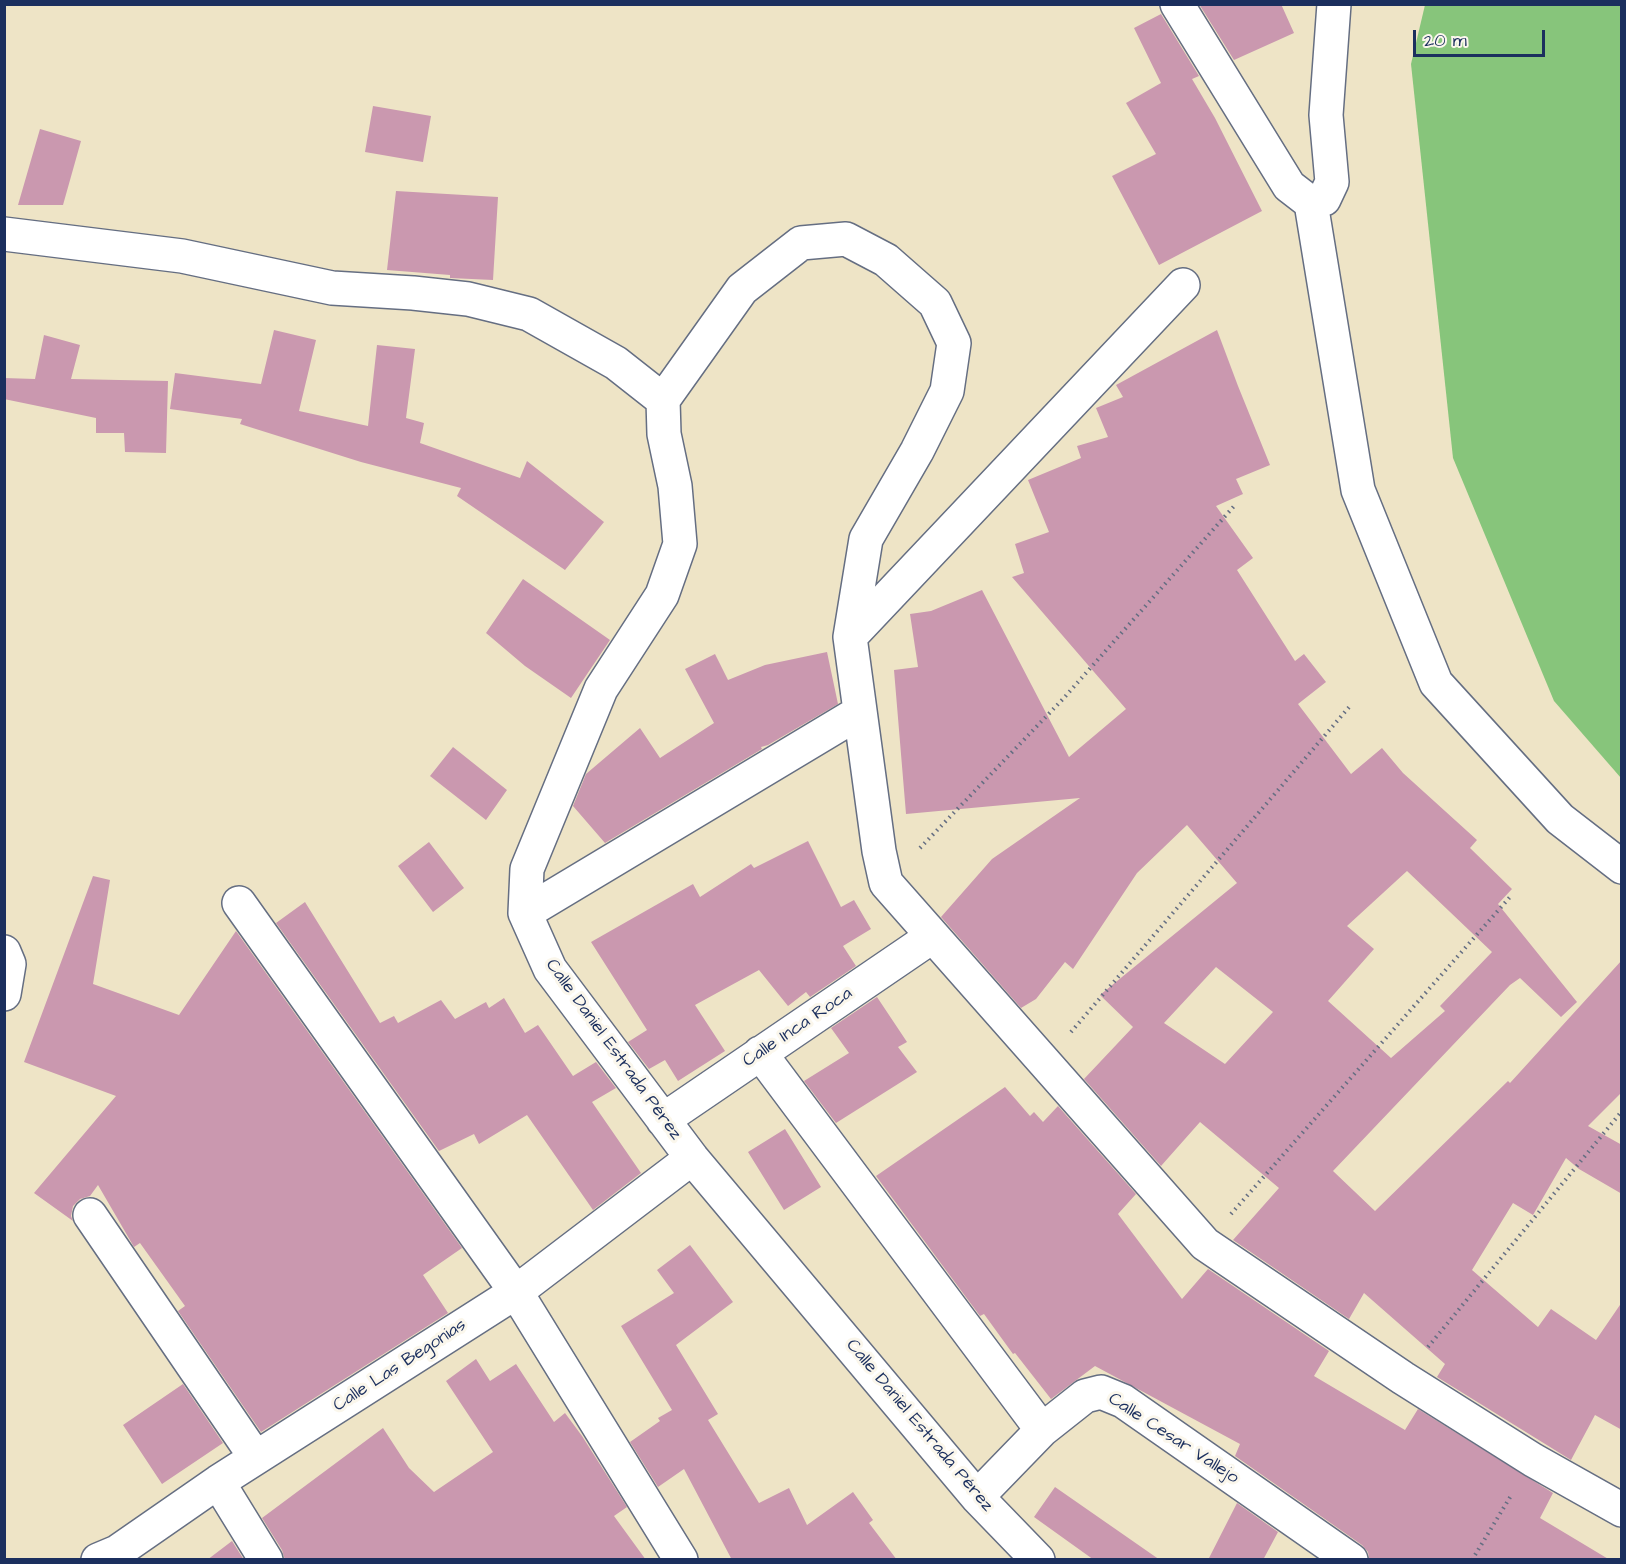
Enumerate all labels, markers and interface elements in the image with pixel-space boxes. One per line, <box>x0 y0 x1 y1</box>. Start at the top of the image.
scale bar <box>1416 18 1548 56</box>
text: 20 m <box>1424 28 1467 53</box>
street label: Calle Daniel Estrada Pérez <box>540 955 686 1145</box>
street label: Calle Inca Roca <box>739 983 857 1073</box>
street label: Calle Las Begonias <box>329 1315 471 1417</box>
street label: Calle Daniel Estrada Pérez <box>841 1335 997 1517</box>
street label: Calle Cesar Vallejo <box>1104 1389 1242 1489</box>

